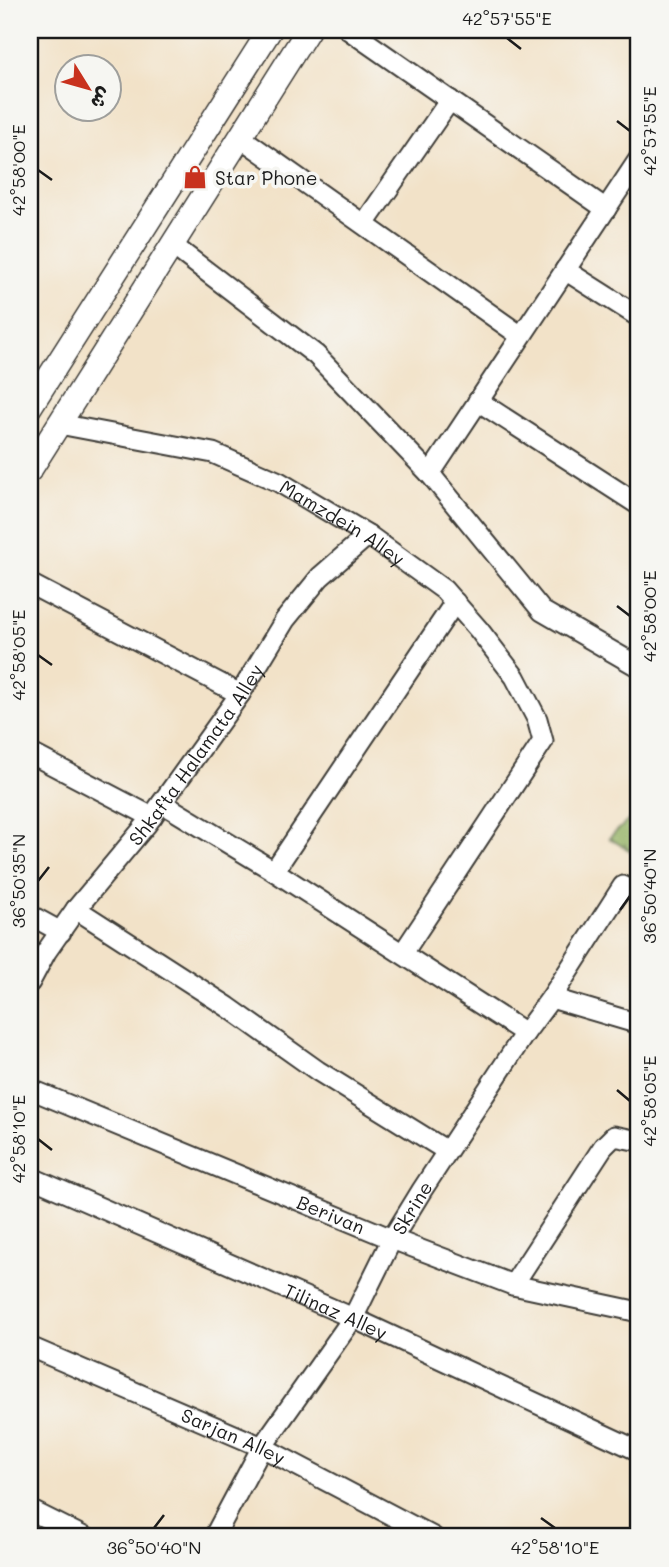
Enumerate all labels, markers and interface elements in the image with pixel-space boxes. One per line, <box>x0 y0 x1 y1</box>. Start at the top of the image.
text: 42°57'55"E <box>462 6 552 30</box>
north arrow <box>52 52 122 122</box>
text: ش <box>86 83 118 114</box>
text: 42°57'55"E <box>637 86 661 176</box>
text: 42°58'00"E <box>6 124 30 216</box>
shop icon: Star Phone <box>181 163 209 191</box>
place label: Star Phone <box>215 165 317 190</box>
street label: Mamzdein Alley <box>276 473 410 571</box>
text: 42°58'00"E <box>637 570 661 662</box>
text: 42°58'05"E <box>6 609 30 701</box>
street label: Shkafta Halamata Alley <box>122 659 268 850</box>
text: 36°50'35"N <box>6 834 30 928</box>
text: 36°50'40"N <box>637 848 661 944</box>
text: 42°58'05"E <box>637 1055 661 1147</box>
text: 42°58'10"E <box>6 1095 30 1183</box>
street label: Skrine <box>385 1176 437 1239</box>
street label: Berivan <box>293 1189 369 1239</box>
street label: Tilinaz Alley <box>280 1277 392 1345</box>
street label: Sarjan Alley <box>178 1401 290 1470</box>
text: 36°50'40"N <box>106 1535 202 1559</box>
text: 42°58'10"E <box>511 1535 599 1559</box>

